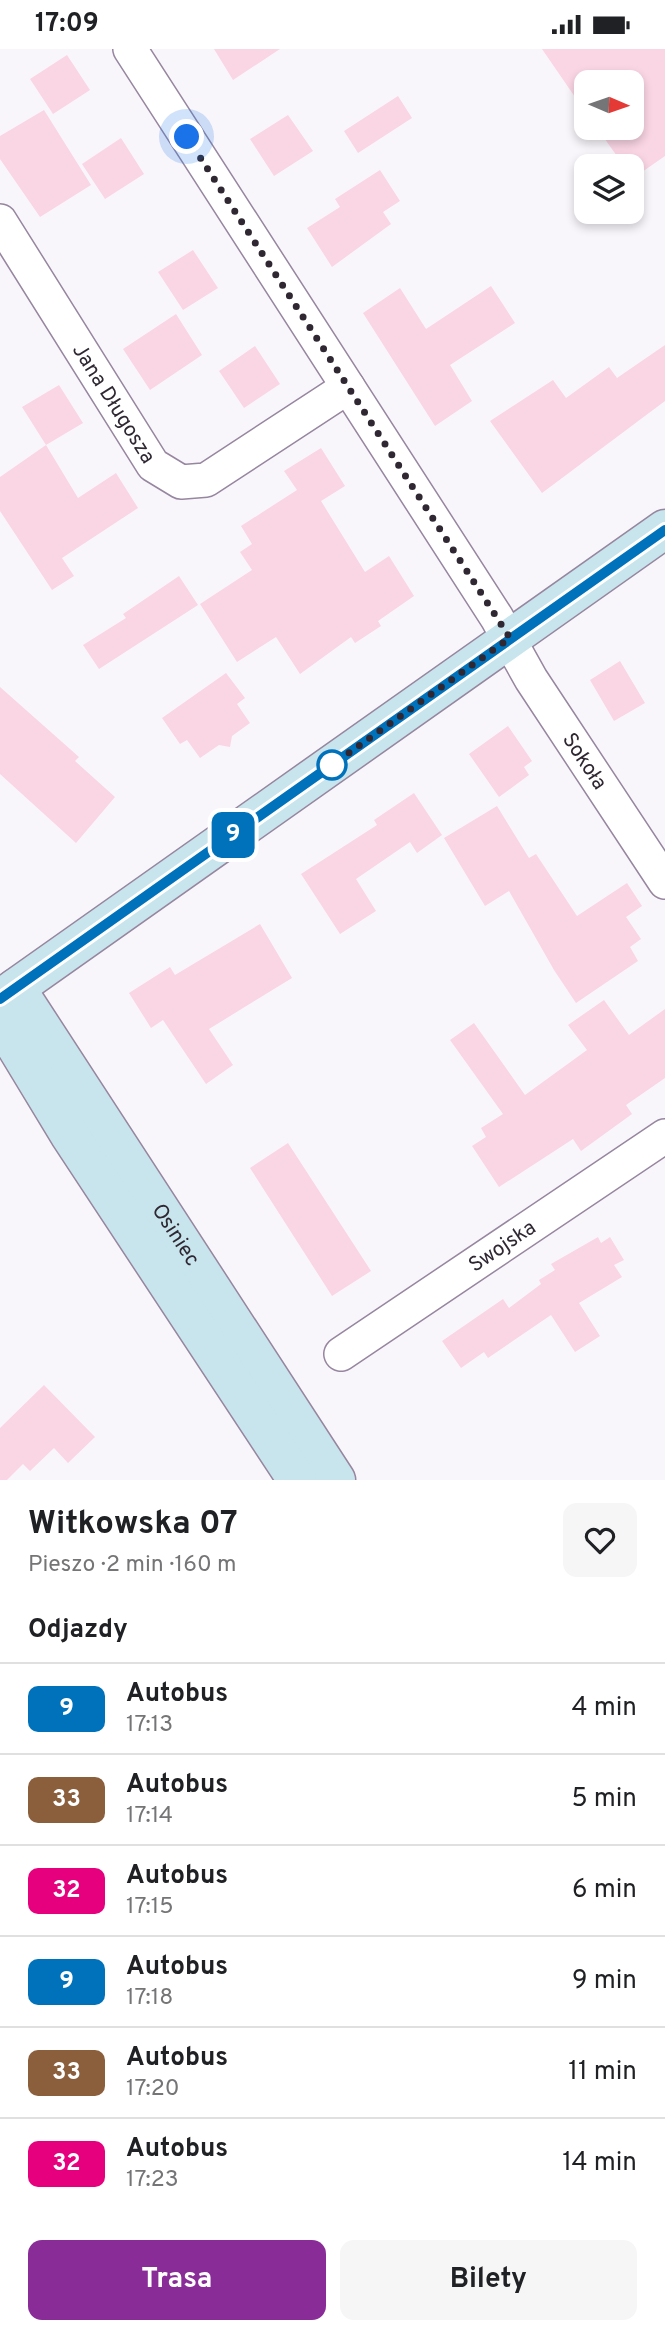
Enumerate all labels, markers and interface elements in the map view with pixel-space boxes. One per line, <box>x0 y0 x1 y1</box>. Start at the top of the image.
text: 17:09 <box>35 8 99 41</box>
north arrow <box>574 70 644 140</box>
map controls <box>574 70 644 224</box>
your location <box>169 119 204 154</box>
button: layers <box>574 154 644 224</box>
street label: Jana Długosza <box>65 339 161 469</box>
street label: Sokoła <box>555 728 612 795</box>
unlabelled marker <box>317 750 347 780</box>
line badge: 9 <box>210 812 256 858</box>
text: 9 <box>226 820 240 850</box>
street label: Osiniec <box>145 1199 205 1272</box>
street label: Swojska <box>464 1215 542 1279</box>
button: heart <box>563 1503 637 1577</box>
text: Witkowska 07 <box>28 1504 238 1546</box>
text: Pieszo · 2 min · 160 m <box>28 1551 237 1580</box>
text: Odjazdy <box>28 1614 128 1647</box>
text: Autobus <box>126 1678 228 1711</box>
text: 4 min <box>571 1692 637 1725</box>
text: 9 <box>59 1694 74 1724</box>
text: 17:13 <box>126 1711 173 1740</box>
text: Autobus <box>126 1769 228 1802</box>
text: 5 min <box>571 1783 637 1816</box>
text: 33 <box>52 1785 81 1815</box>
text: 17:14 <box>126 1802 173 1831</box>
text: Autobus <box>126 1860 228 1893</box>
text: 6 min <box>572 1874 637 1907</box>
text: 32 <box>52 1876 81 1906</box>
text: 17:15 <box>126 1893 174 1922</box>
text: Autobus <box>126 1951 228 1984</box>
text: 9 min <box>572 1965 637 1998</box>
text: 9 <box>59 1967 74 1997</box>
text: 17:18 <box>126 1984 173 2013</box>
text: Autobus <box>126 2042 228 2075</box>
text: 11 min <box>568 2056 637 2089</box>
text: 33 <box>52 2058 81 2088</box>
text: 17:20 <box>126 2075 180 2104</box>
text: Autobus <box>126 2133 228 2166</box>
text: 14 min <box>562 2147 637 2180</box>
text: 32 <box>52 2149 81 2179</box>
text: 17:23 <box>126 2166 179 2195</box>
button: Trasa <box>28 2240 326 2320</box>
button: Bilety <box>340 2240 637 2320</box>

